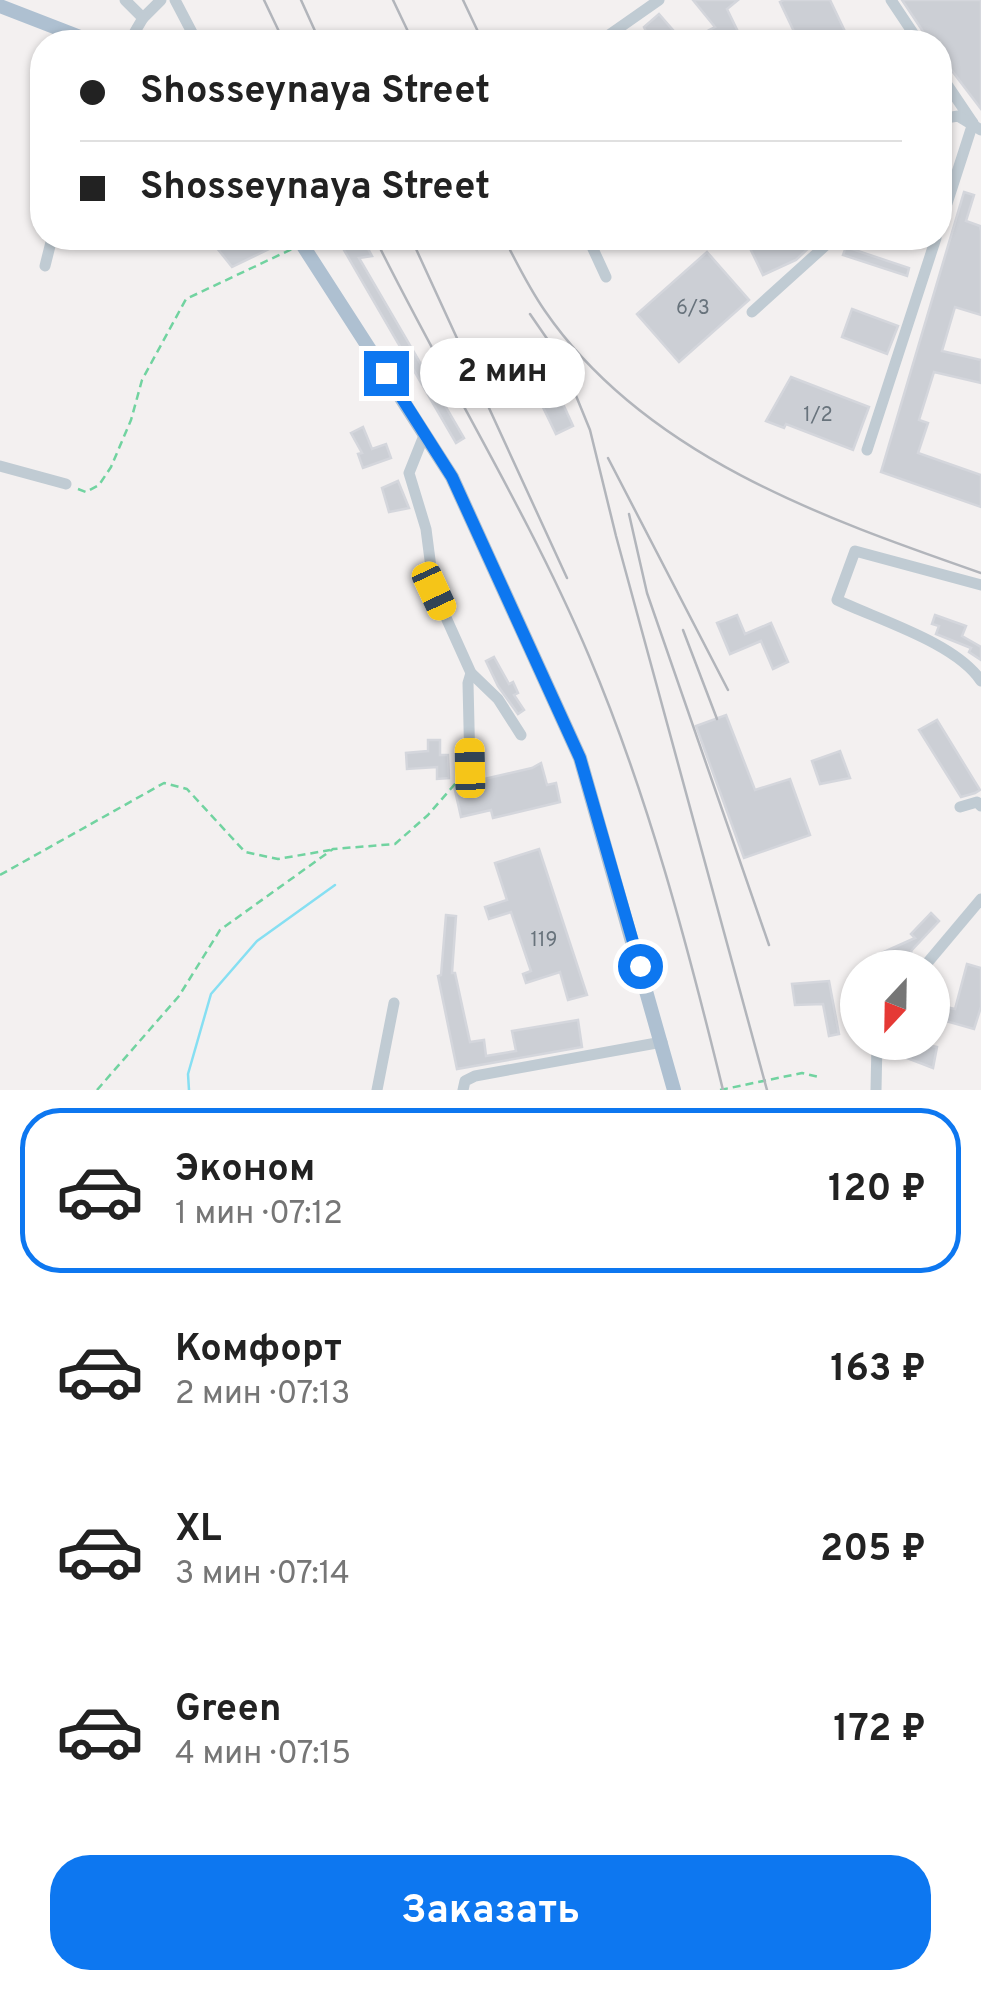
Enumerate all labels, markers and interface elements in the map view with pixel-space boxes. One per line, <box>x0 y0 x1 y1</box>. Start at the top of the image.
text: Shosseynaya Street <box>140 68 490 117</box>
text: Shosseynaya Street <box>140 164 490 213</box>
house number: 6/3 <box>676 296 710 322</box>
callout: 2 мин <box>421 338 586 408</box>
route end <box>364 351 409 396</box>
text: 2 мин <box>458 353 547 393</box>
house number: 1/2 <box>803 403 833 429</box>
car <box>408 557 460 625</box>
car <box>454 738 486 798</box>
house number: 119 <box>531 928 557 954</box>
route start <box>618 944 663 989</box>
north arrow <box>840 950 950 1060</box>
map controls <box>840 950 950 1060</box>
icon: car <box>55 1146 145 1236</box>
text: Эконом <box>175 1146 315 1195</box>
text: 120 ₽ <box>828 1166 926 1215</box>
text: 1 мин · 07:12 <box>175 1195 343 1235</box>
icon: car <box>55 1326 145 1416</box>
text: Комфорт <box>175 1326 342 1375</box>
text: 163 ₽ <box>830 1346 926 1395</box>
text: 2 мин · 07:13 <box>175 1375 350 1415</box>
icon: car <box>55 1506 145 1596</box>
text: XL <box>175 1506 222 1555</box>
text: 205 ₽ <box>820 1526 926 1575</box>
text: 3 мин · 07:14 <box>175 1555 350 1595</box>
icon: car <box>55 1686 145 1776</box>
text: Green <box>175 1686 281 1735</box>
text: 172 ₽ <box>833 1706 926 1755</box>
text: 4 мин · 07:15 <box>175 1735 351 1775</box>
button: Заказать <box>50 1855 931 1970</box>

